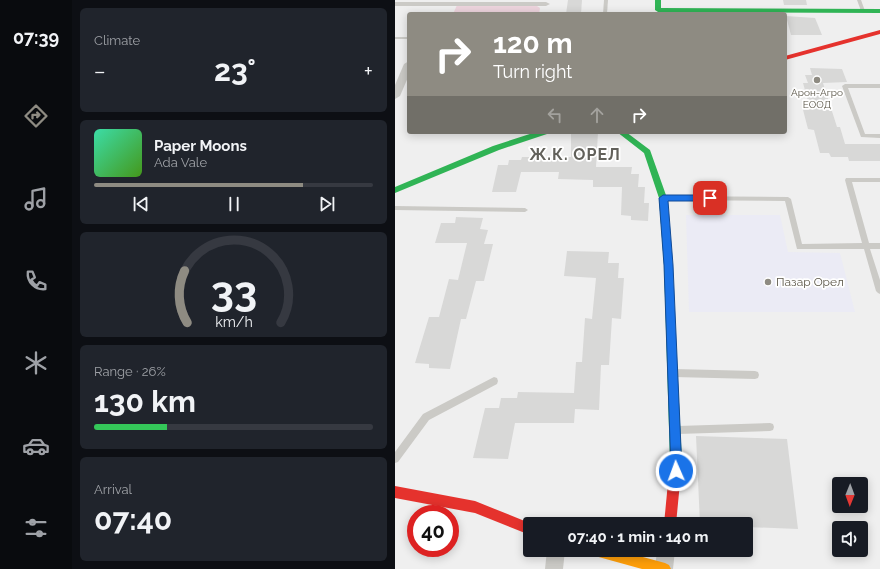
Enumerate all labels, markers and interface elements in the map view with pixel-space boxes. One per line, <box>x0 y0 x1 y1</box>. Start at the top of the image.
text: 07:39 <box>13 27 59 48</box>
text: 120 m <box>493 27 573 60</box>
icon: right <box>427 28 479 80</box>
text: Climate <box>94 33 140 48</box>
text: 23° <box>214 53 256 88</box>
text: − <box>94 58 106 84</box>
text: + <box>364 58 373 84</box>
text: Turn right <box>493 61 572 82</box>
marker: Арон-Агро ЕООД <box>812 75 822 85</box>
place label: Арон-Агро ЕООД <box>791 87 843 110</box>
icon: directions <box>22 102 50 130</box>
icon: left <box>544 104 566 126</box>
icon: ahead <box>586 104 608 126</box>
icon: right <box>628 104 650 126</box>
text: Paper Moons <box>154 137 247 155</box>
district label: Ж.К. ОРЕЛ <box>529 145 621 164</box>
text: Ada Vale <box>154 155 207 170</box>
pin <box>693 181 727 215</box>
icon: music <box>22 185 50 213</box>
icon: arrive <box>699 187 721 209</box>
icon: previous <box>130 193 152 215</box>
icon: pause <box>223 193 245 215</box>
icon: next <box>316 193 338 215</box>
text: 33 <box>210 266 257 315</box>
icon: phone <box>22 267 50 295</box>
place label: Пазар Орел <box>776 275 844 289</box>
marker: Пазар Орел <box>763 277 773 287</box>
text: km/h <box>215 313 252 329</box>
icon: climate <box>22 349 50 377</box>
text: Range · 26% <box>94 364 166 379</box>
text: 130 km <box>94 384 196 419</box>
icon: car <box>22 432 50 460</box>
position arrow <box>655 450 697 492</box>
north arrow <box>832 477 868 513</box>
map controls <box>832 477 868 557</box>
text: Arrival <box>94 482 132 497</box>
text: 07:40 <box>94 502 172 537</box>
speed limit sign: 40 <box>407 505 459 557</box>
icon: filters <box>22 514 50 542</box>
button: sound <box>832 521 868 557</box>
text: 07:40 · 1 min · 140 m <box>568 528 708 546</box>

